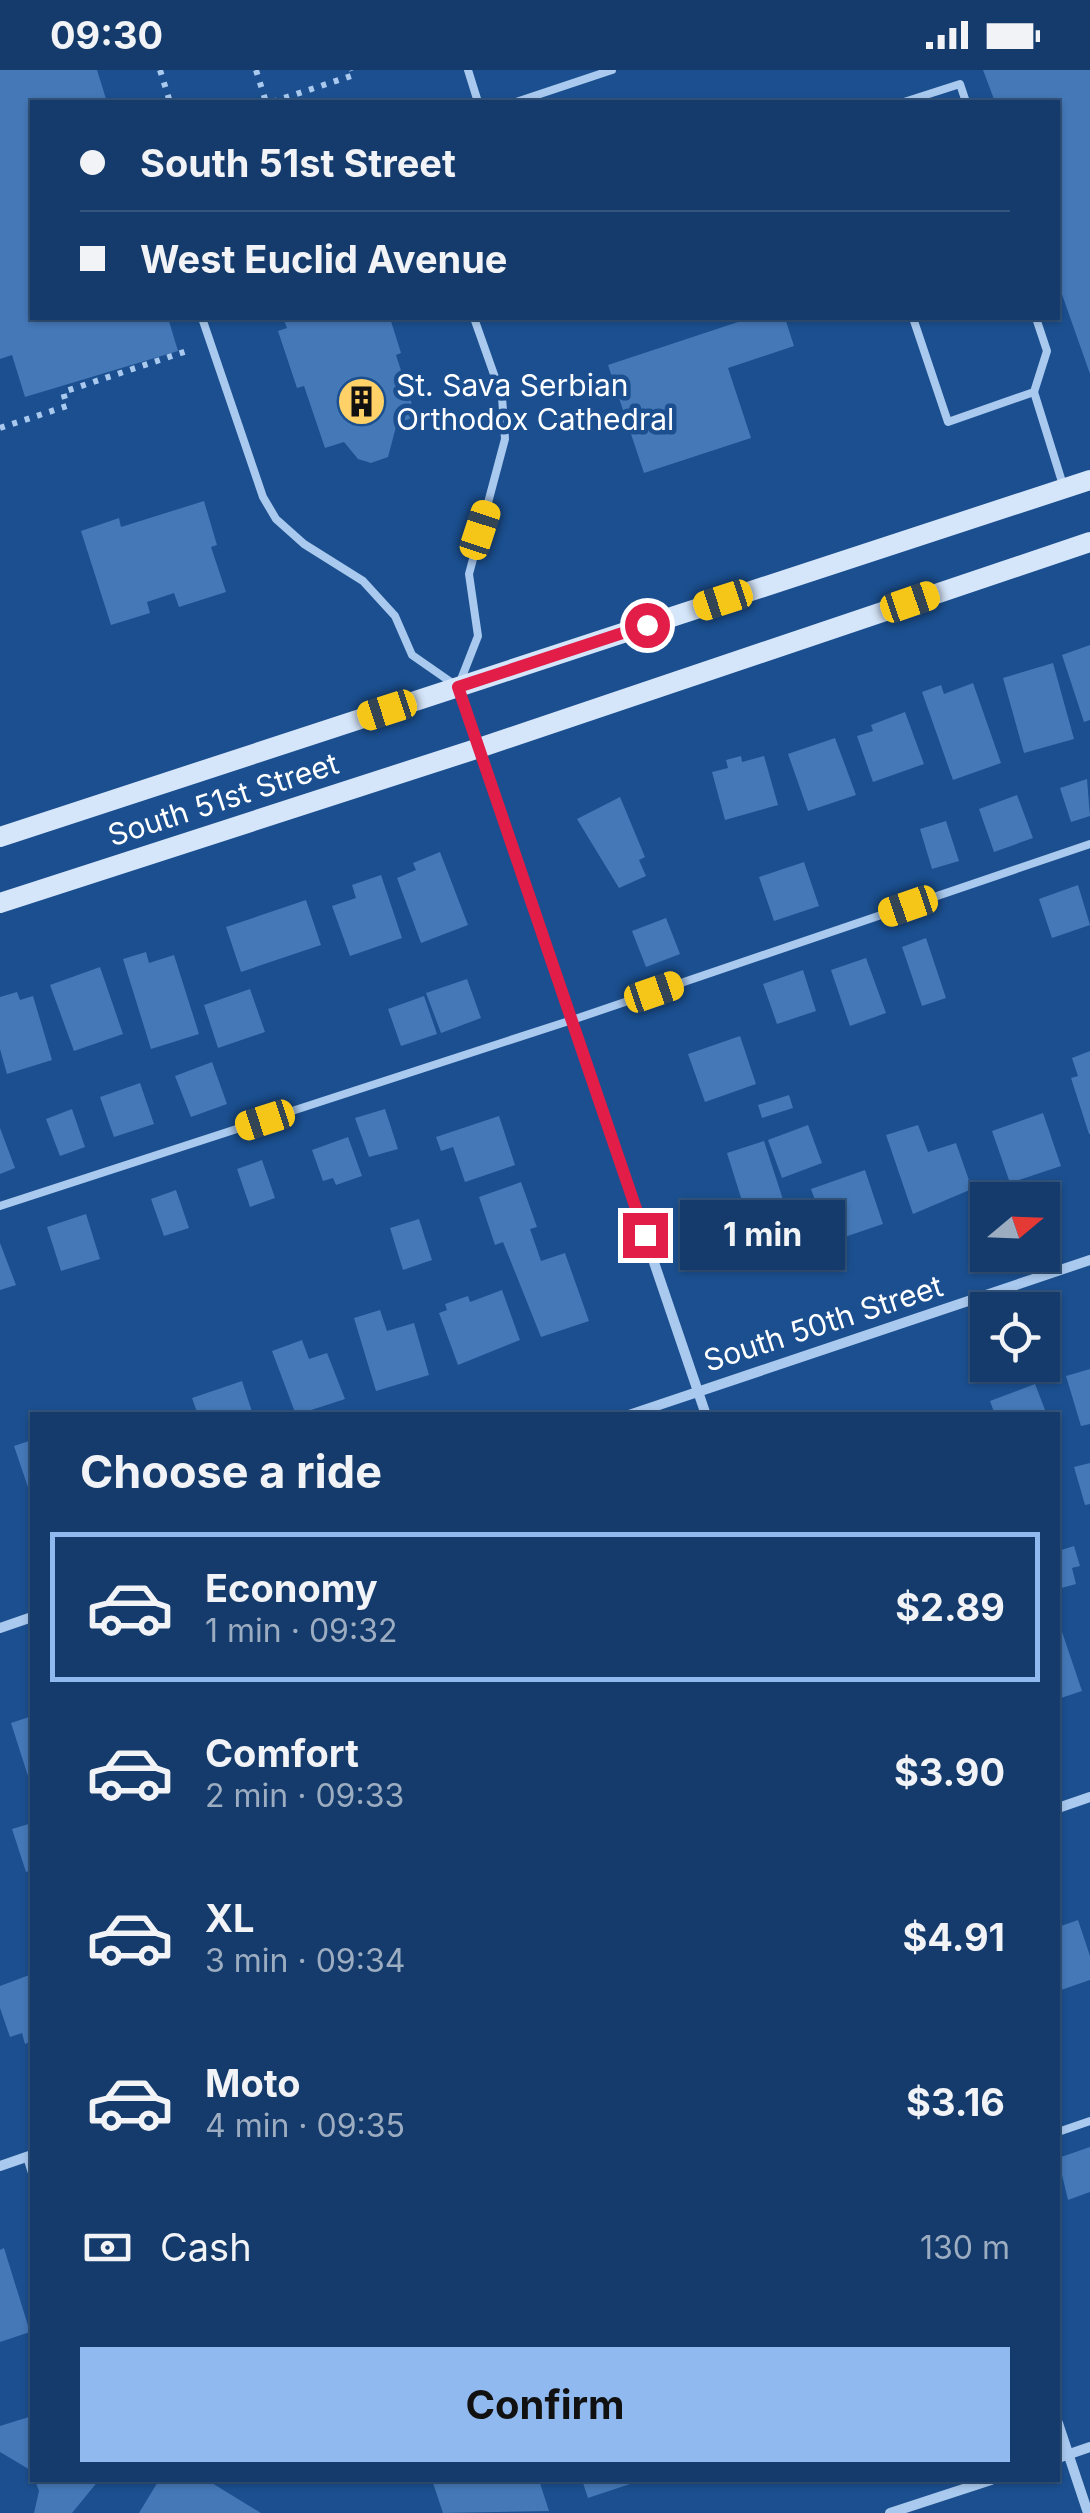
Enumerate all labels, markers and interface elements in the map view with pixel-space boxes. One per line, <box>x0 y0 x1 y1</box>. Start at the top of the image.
text: 09:30 <box>50 12 163 58</box>
text: South 51st Street <box>140 140 456 186</box>
text: West Euclid Avenue <box>140 236 508 282</box>
place label: St. Sava Serbian Orthodox Cathedral <box>396 367 674 437</box>
building icon: St. Sava Serbian Orthodox Cathedral <box>335 376 387 428</box>
car <box>456 497 504 563</box>
car <box>690 576 756 624</box>
car <box>877 578 943 626</box>
route start <box>625 603 670 648</box>
car <box>354 686 420 734</box>
street label: South 51st Street <box>103 745 343 853</box>
car <box>875 882 941 930</box>
car <box>621 968 687 1016</box>
car <box>232 1096 298 1144</box>
north arrow <box>970 1182 1060 1272</box>
map controls <box>970 1182 1060 1382</box>
callout: 1 min <box>680 1200 845 1270</box>
route end <box>623 1213 668 1258</box>
text: 1 min <box>723 1215 802 1254</box>
street label: South 50th Street <box>699 1267 947 1379</box>
button: locate <box>970 1292 1060 1382</box>
text: Choose a ride <box>80 1444 382 1499</box>
icon: car <box>85 1562 175 1652</box>
text: Economy <box>205 1565 378 1611</box>
text: $2.89 <box>895 1584 1005 1630</box>
text: 1 min · 09:32 <box>205 1611 397 1650</box>
icon: car <box>85 1727 175 1817</box>
text: Comfort <box>205 1730 359 1776</box>
text: $3.90 <box>894 1749 1005 1795</box>
text: 2 min · 09:33 <box>205 1776 404 1815</box>
icon: car <box>85 1892 175 1982</box>
text: XL <box>205 1895 255 1941</box>
text: $4.91 <box>902 1914 1005 1960</box>
text: 3 min · 09:34 <box>205 1941 405 1980</box>
icon: car <box>85 2057 175 2147</box>
text: Moto <box>205 2060 301 2106</box>
text: $3.16 <box>906 2079 1005 2125</box>
text: 4 min · 09:35 <box>205 2106 405 2145</box>
icon: cash <box>80 2220 135 2275</box>
text: Cash <box>160 2224 252 2270</box>
text: 130 m <box>920 2228 1010 2267</box>
button: Confirm <box>80 2347 1010 2462</box>

